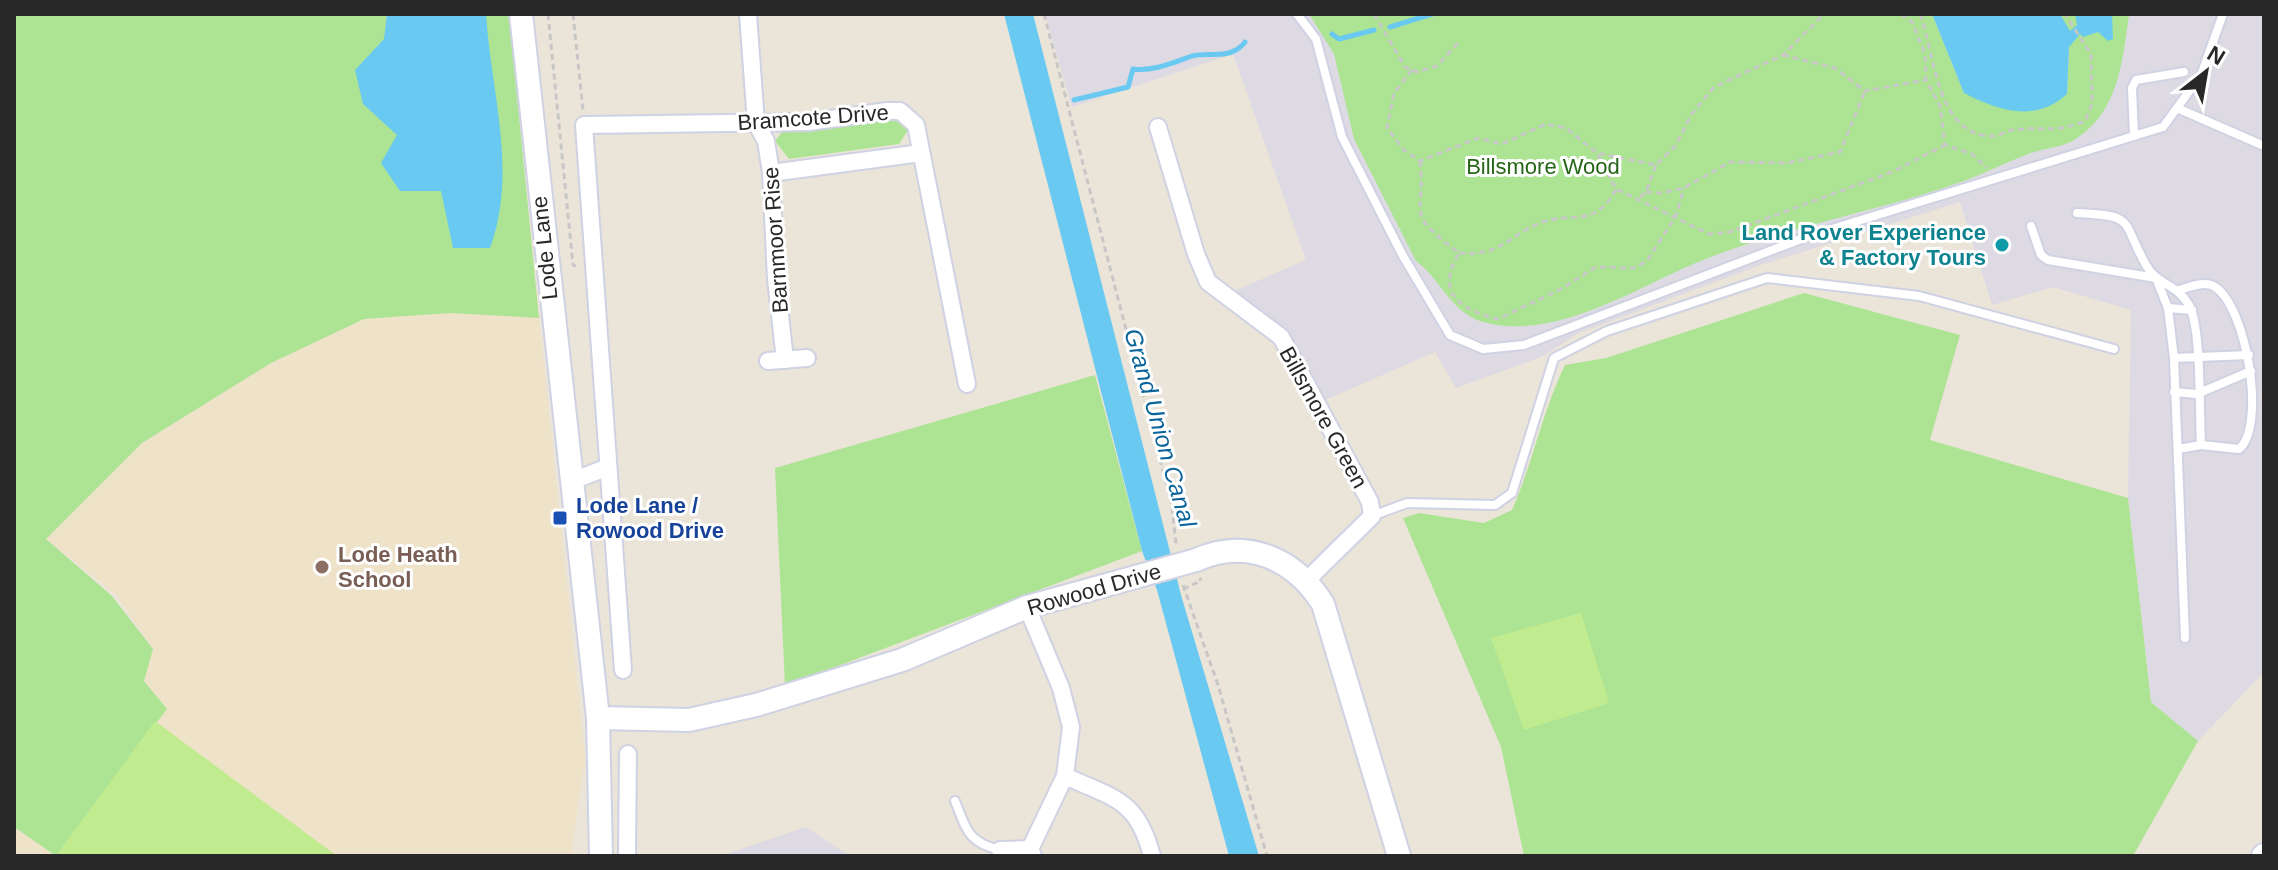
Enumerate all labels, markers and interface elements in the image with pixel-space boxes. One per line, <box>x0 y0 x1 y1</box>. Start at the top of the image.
north arrow <box>2166 32 2246 112</box>
text: N <box>2203 40 2229 70</box>
street label: Bramcote Drive <box>737 100 890 135</box>
park label: Billsmore Wood <box>1466 154 1620 179</box>
street label: Barnmoor Rise <box>758 166 793 314</box>
street label: Lode Lane <box>527 195 562 301</box>
place label: Land Rover Experience & Factory Tours <box>1741 220 1986 270</box>
marker: Land Rover Experience & Factory Tours <box>1993 236 2011 254</box>
water label: Grand Union Canal <box>1119 325 1202 531</box>
street label: Billsmore Green <box>1274 342 1373 492</box>
place label: Lode Lane / Rowood Drive <box>576 493 724 543</box>
marker: Lode Lane / Rowood Drive <box>551 509 569 527</box>
place label: Lode Heath School <box>338 542 458 592</box>
marker: Lode Heath School <box>313 558 331 576</box>
street label: Rowood Drive <box>1024 558 1164 621</box>

